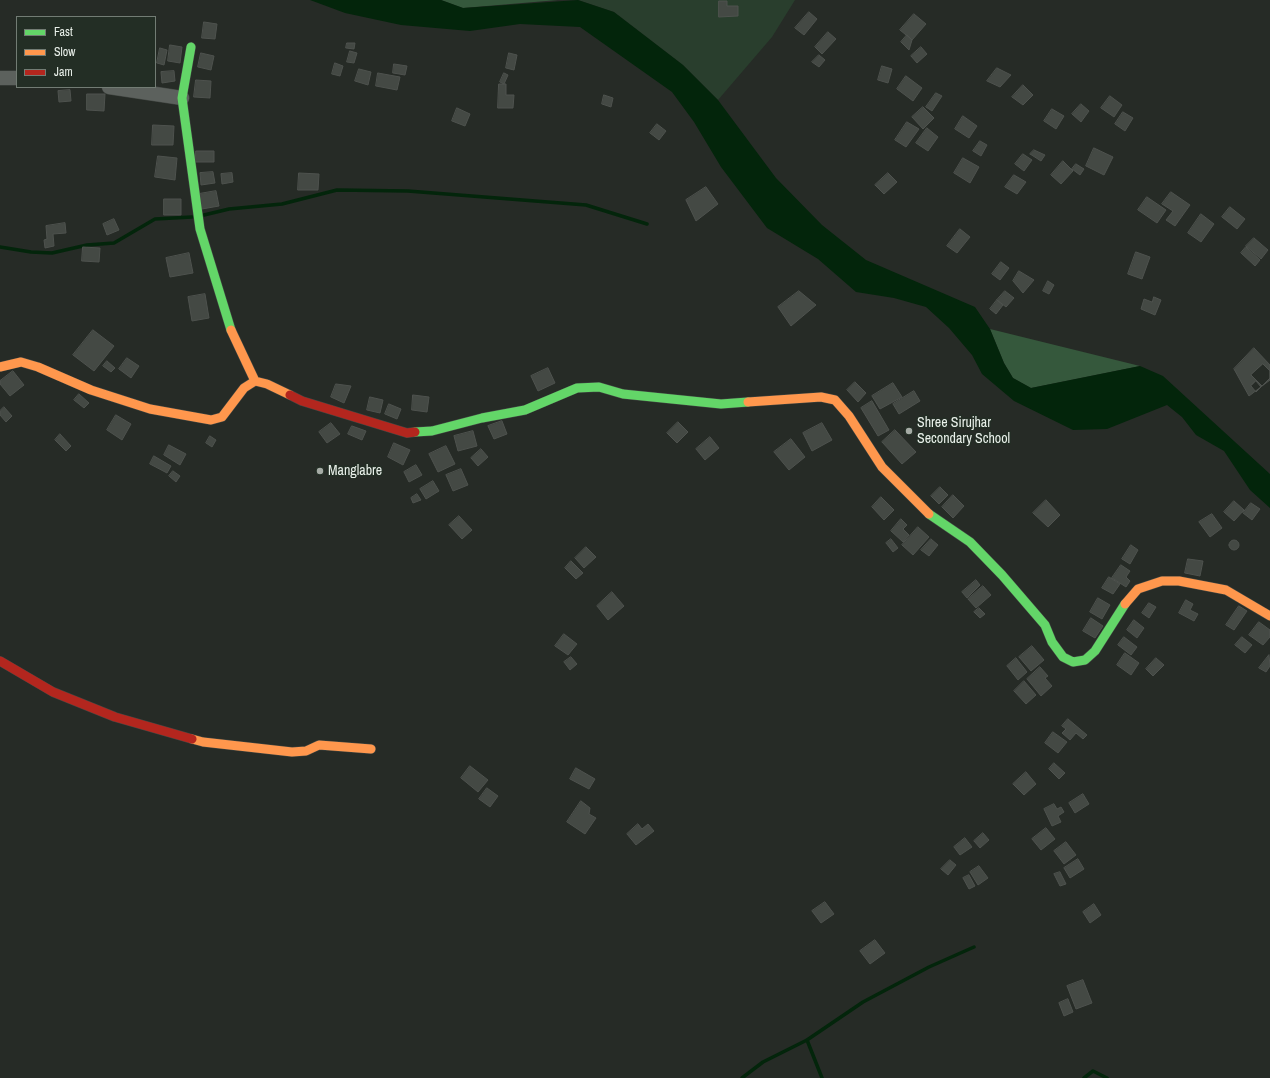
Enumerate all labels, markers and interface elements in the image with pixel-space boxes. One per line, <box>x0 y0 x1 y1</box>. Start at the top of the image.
legend <box>16 16 156 88</box>
text: Fast <box>54 24 73 40</box>
text: Slow <box>54 44 75 60</box>
text: Jam <box>54 64 73 80</box>
place label: Shree Sirujhar Secondary School <box>917 415 1010 448</box>
marker: Shree Sirujhar Secondary School <box>904 426 914 436</box>
place label: Manglabre <box>328 463 382 479</box>
marker: Manglabre <box>315 466 325 476</box>

